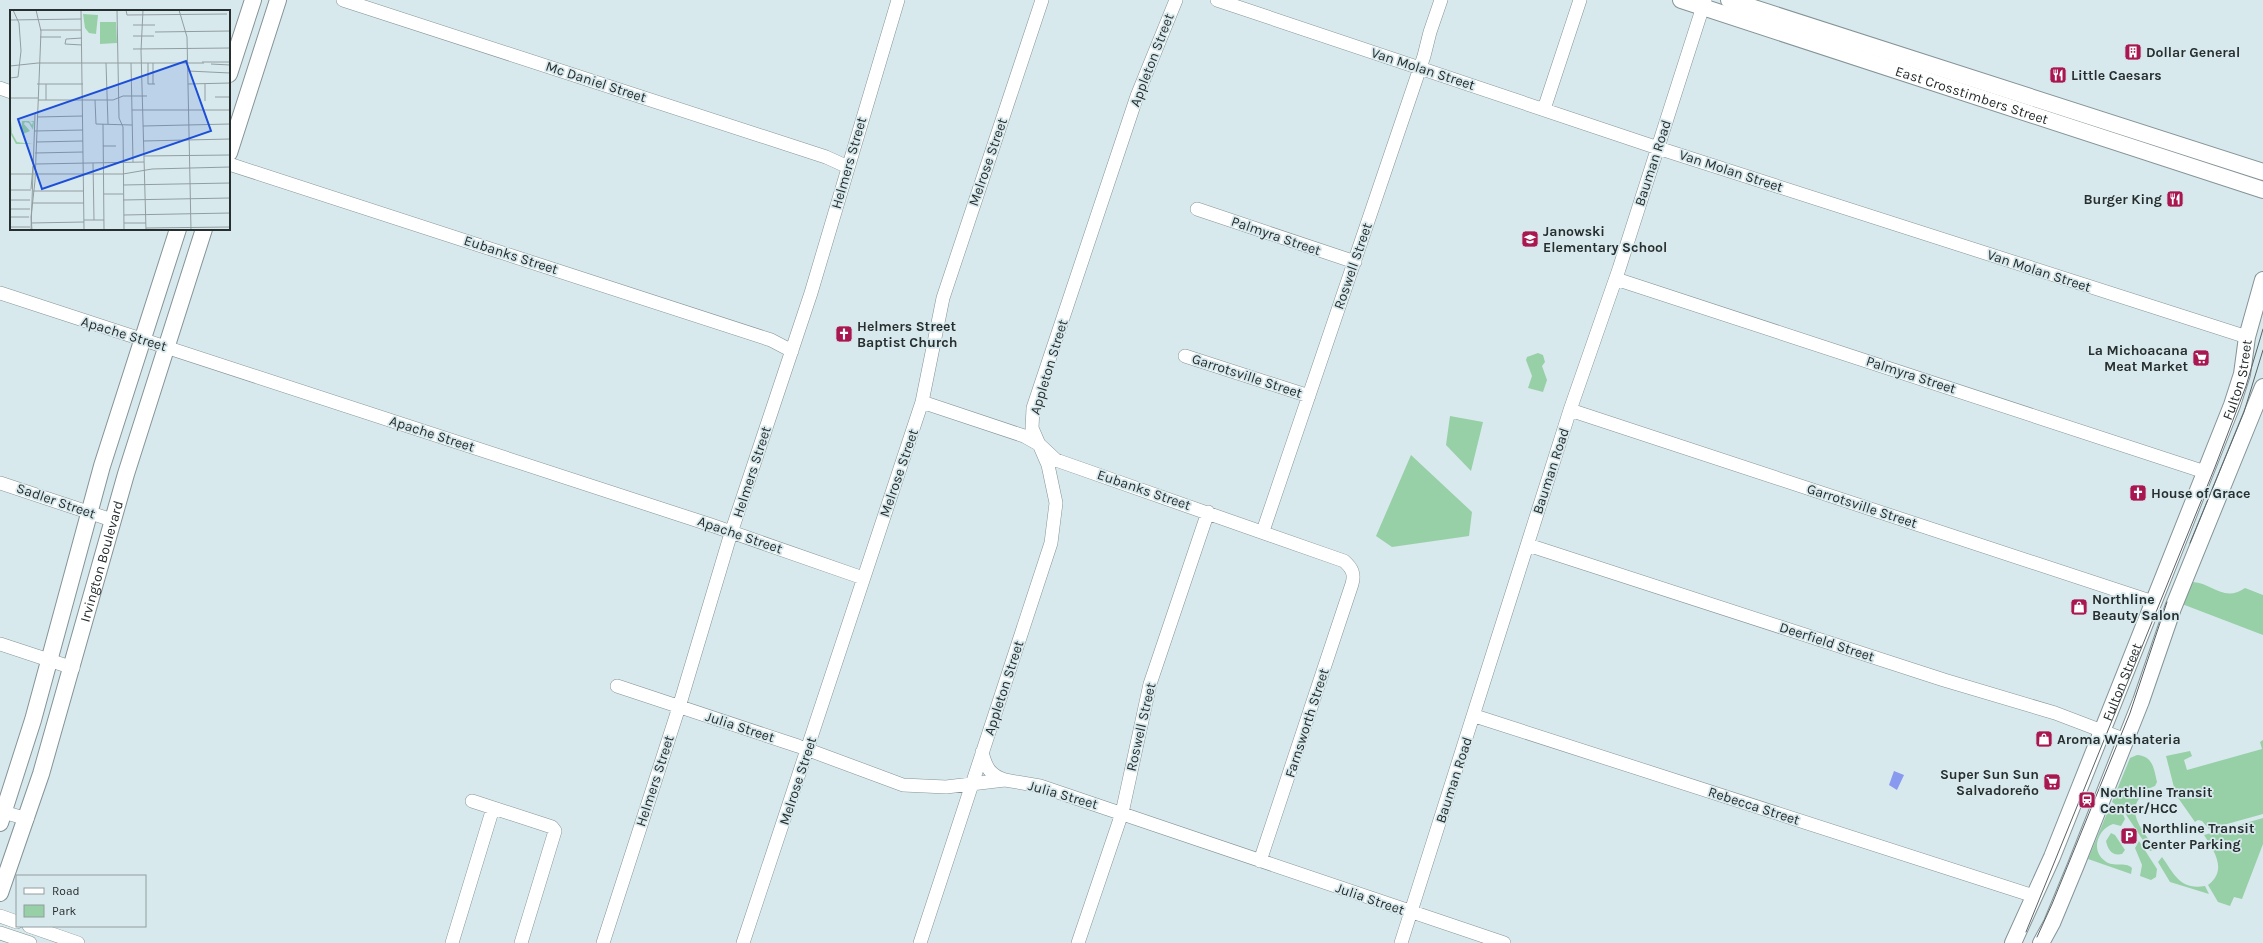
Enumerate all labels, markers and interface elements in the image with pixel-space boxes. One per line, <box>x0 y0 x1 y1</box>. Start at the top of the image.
inset map <box>10 10 230 230</box>
street label: Appleton Street <box>1126 11 1178 109</box>
building icon: Dollar General <box>2123 42 2143 62</box>
street label: Van Molan Street <box>1369 44 1477 94</box>
place label: Dollar General <box>2146 44 2240 61</box>
street label: Mc Daniel Street <box>544 58 648 106</box>
street label: East Crosstimbers Street <box>1893 62 2051 128</box>
restaurant icon: Little Caesars <box>2048 65 2068 85</box>
place label: Little Caesars <box>2071 67 2162 84</box>
street label: Helmers Street <box>828 115 870 211</box>
street label: Melrose Street <box>965 116 1011 208</box>
street label: Bauman Road <box>1631 118 1675 208</box>
street label: Van Molan Street <box>1677 146 1785 196</box>
restaurant icon: Burger King <box>2165 189 2185 209</box>
place label: Burger King <box>2084 191 2162 208</box>
street label: Palmyra Street <box>1229 213 1323 259</box>
street label: Roswell Street <box>1330 220 1376 312</box>
place label: Janowski Elementary School <box>1543 223 1667 256</box>
school or university icon: Janowski Elementary School <box>1520 229 1540 249</box>
street label: Eubanks Street <box>462 232 560 278</box>
street label: Van Molan Street <box>1985 246 2093 296</box>
street label: Apache Street <box>79 313 169 355</box>
street label: Appleton Street <box>1026 317 1072 417</box>
place label: Helmers Street Baptist Church <box>857 318 957 351</box>
church icon: Helmers Street Baptist Church <box>834 324 854 344</box>
street label: Fulton Street <box>2218 338 2255 422</box>
place label: La Michoacana Meat Market <box>2088 342 2188 375</box>
supermarket icon: La Michoacana Meat Market <box>2191 348 2211 368</box>
street label: Garrotsville Street <box>1190 350 1304 402</box>
street label: Palmyra Street <box>1864 352 1958 398</box>
street label: Apache Street <box>387 412 477 456</box>
street label: Helmers Street <box>729 424 775 520</box>
street label: Bauman Road <box>1529 426 1573 516</box>
street label: Melrose Street <box>876 427 922 519</box>
street label: Eubanks Street <box>1095 466 1193 514</box>
street label: Sadler Street <box>14 480 98 522</box>
street label: Garrotsville Street <box>1805 480 1919 532</box>
church icon: House of Grace <box>2128 483 2148 503</box>
place label: House of Grace <box>2151 485 2251 502</box>
street label: Irvington Boulevard <box>76 499 127 624</box>
street label: Apache Street <box>695 513 785 557</box>
place label: Northline Beauty Salon <box>2092 591 2180 624</box>
shop icon: Northline Beauty Salon <box>2069 597 2089 617</box>
street label: Deerfield Street <box>1777 619 1877 665</box>
street label: Appleton Street <box>981 638 1027 738</box>
street label: Fulton Street <box>2099 640 2145 723</box>
street label: Farnsworth Street <box>1281 666 1333 780</box>
street label: Roswell Street <box>1123 681 1159 773</box>
street label: Julia Street <box>703 708 777 746</box>
shop icon: Aroma Washateria <box>2034 729 2054 749</box>
place label: Aroma Washateria <box>2057 731 2181 748</box>
street label: Helmers Street <box>632 733 678 829</box>
street label: Melrose Street <box>776 735 820 827</box>
street label: Bauman Road <box>1432 735 1476 825</box>
place label: Super Sun Sun Salvadoreño <box>1940 766 2039 799</box>
supermarket icon: Super Sun Sun Salvadoreño <box>2042 772 2062 792</box>
street label: Julia Street <box>1026 777 1100 813</box>
street label: Rebecca Street <box>1706 783 1802 829</box>
place label: Northline Transit Center/HCC <box>2100 784 2213 817</box>
station icon: Northline Transit Center/HCC <box>2077 790 2097 810</box>
place label: Northline Transit Center Parking <box>2142 820 2255 853</box>
parking icon: Northline Transit Center Parking <box>2119 826 2139 846</box>
legend <box>16 875 146 927</box>
street label: Julia Street <box>1333 879 1407 919</box>
text: Road <box>52 884 80 898</box>
text: Park <box>52 904 77 918</box>

